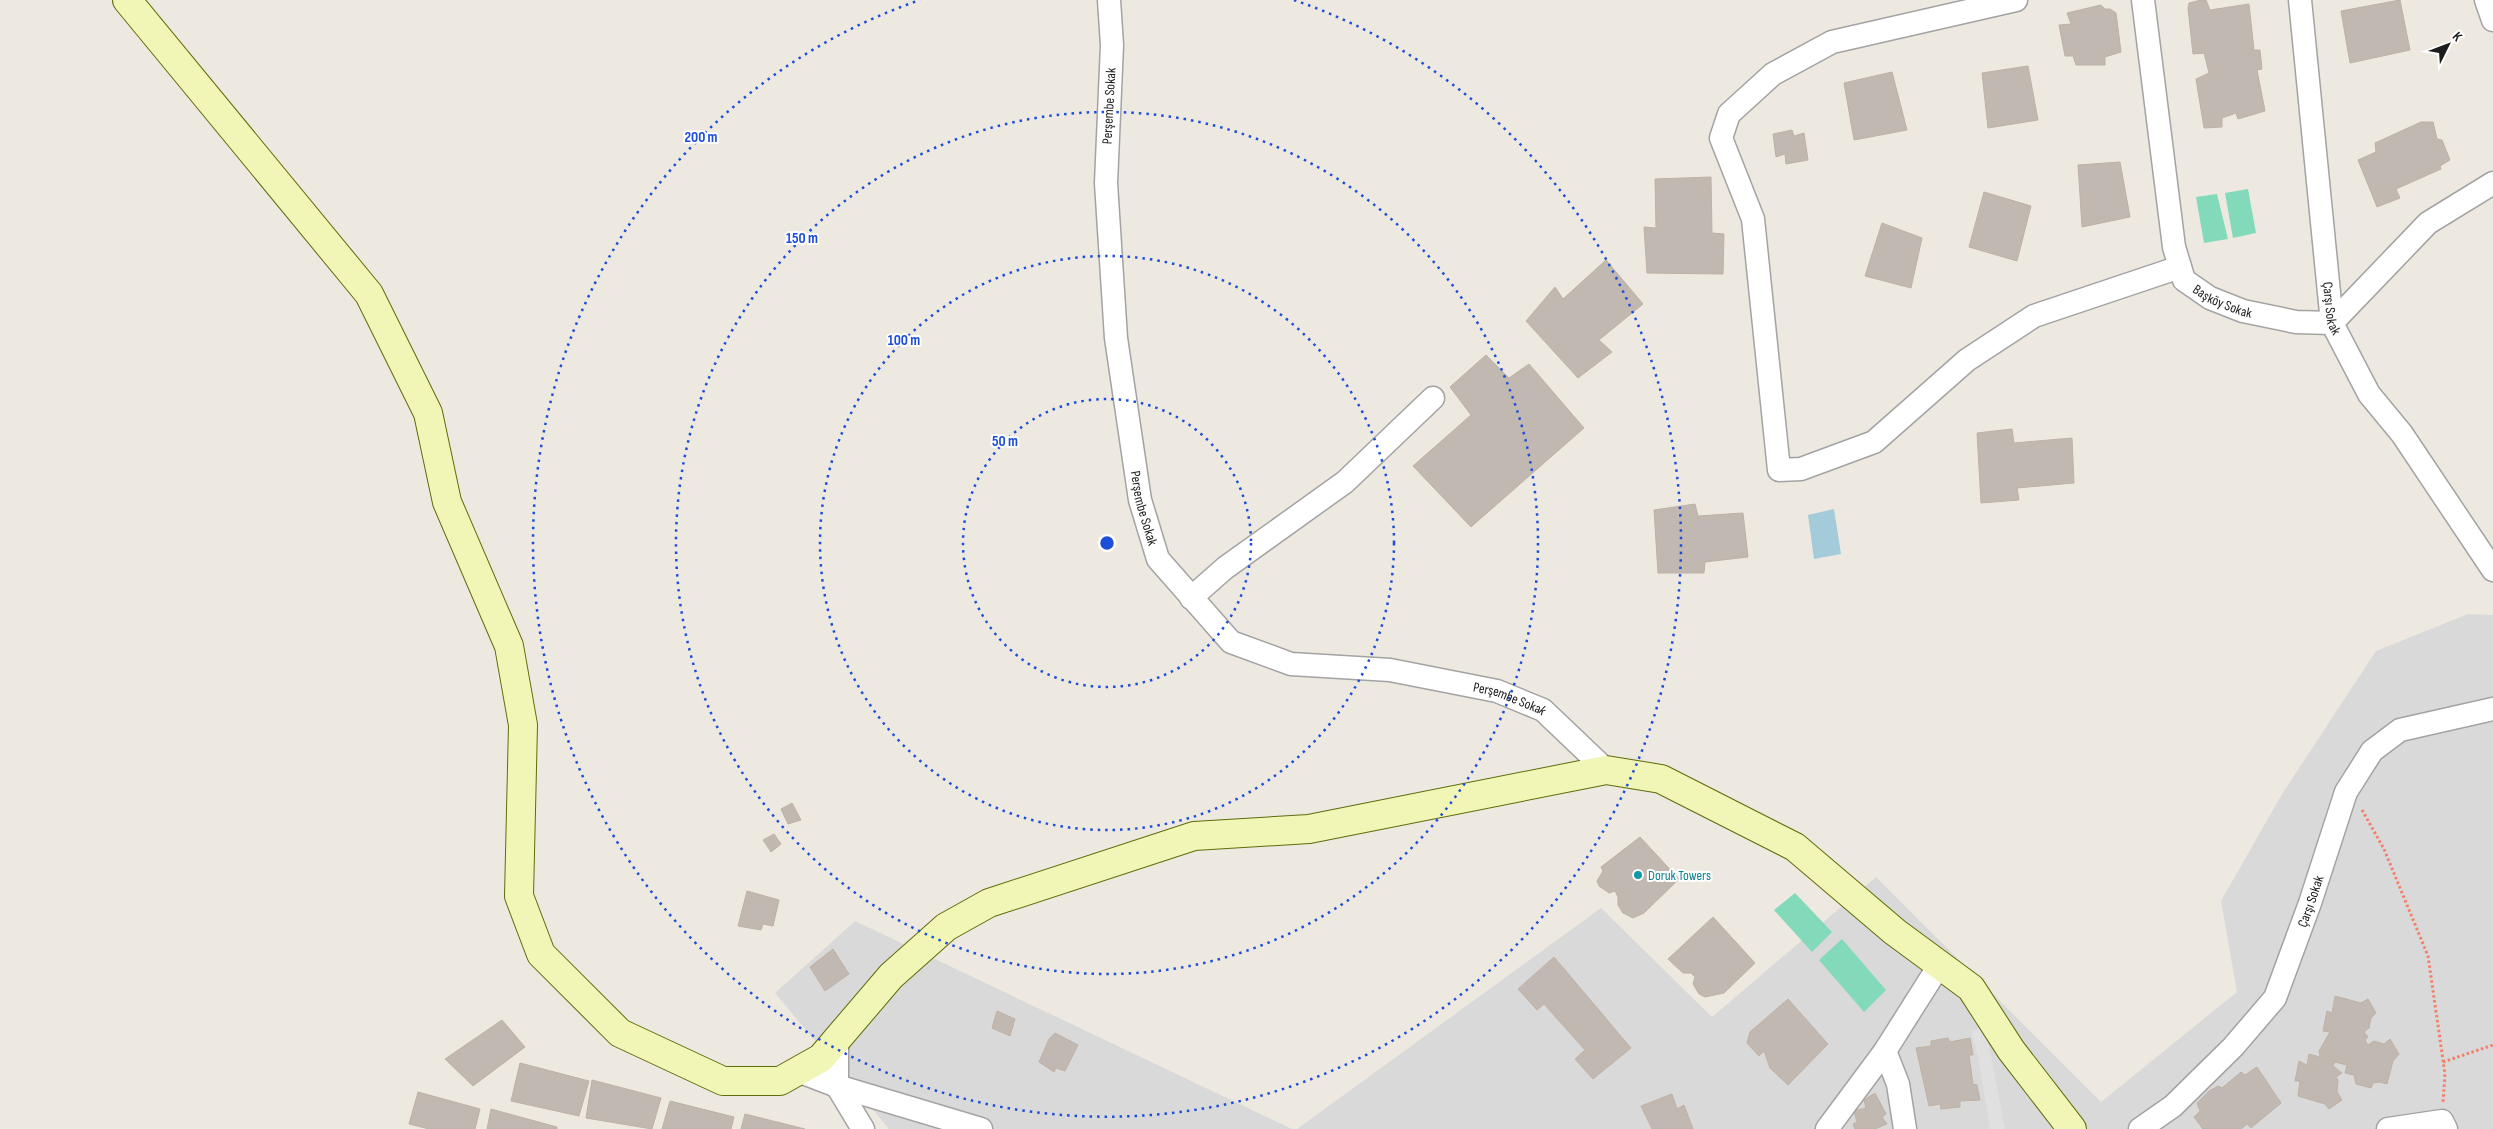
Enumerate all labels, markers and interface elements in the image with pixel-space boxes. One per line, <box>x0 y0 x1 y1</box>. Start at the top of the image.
north arrow <box>2423 20 2473 70</box>
text: K <box>2449 28 2466 45</box>
street label: Perşembe Sokak <box>1099 67 1120 145</box>
text: 200 m <box>684 128 718 147</box>
text: 150 m <box>786 229 818 248</box>
street label: Başköy Sokak <box>2190 280 2254 321</box>
street label: Çarşı Sokak <box>2319 281 2345 338</box>
text: 100 m <box>888 331 920 350</box>
text: 50 m <box>992 432 1018 451</box>
street label: Perşembe Sokak <box>1127 469 1162 548</box>
centre of rings <box>1098 534 1116 552</box>
street label: Perşembe Sokak <box>1472 678 1551 719</box>
place label: Doruk Towers <box>1648 867 1711 884</box>
marker: Doruk Towers <box>1632 869 1644 881</box>
street label: Çarşı Sokak <box>2293 873 2327 929</box>

